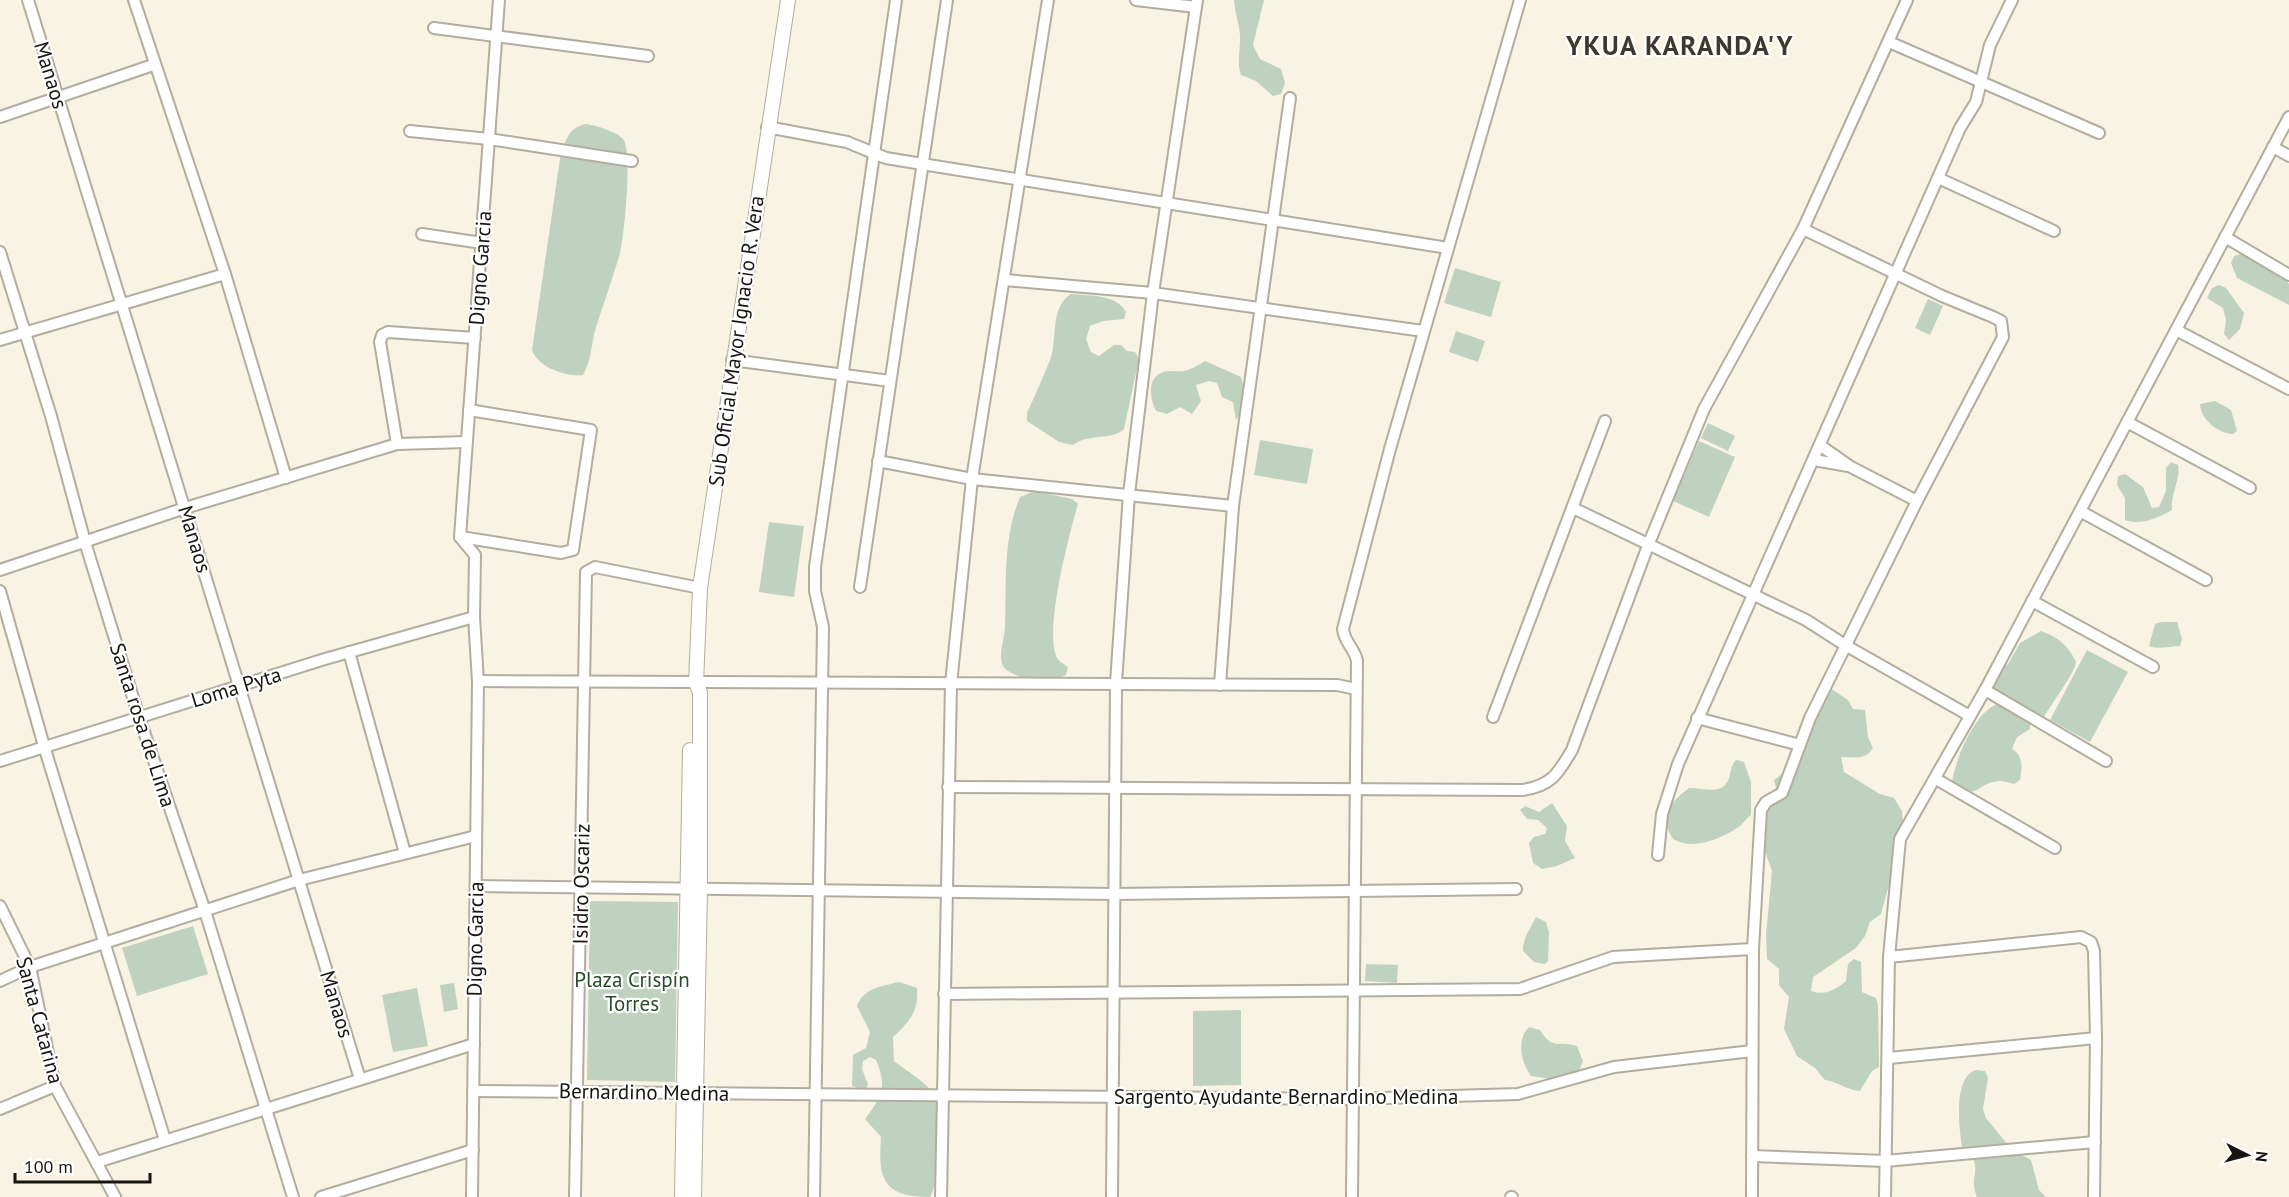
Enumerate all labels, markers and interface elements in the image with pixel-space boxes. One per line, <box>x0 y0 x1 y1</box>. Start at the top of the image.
district label: YKUA KARANDA'Y <box>1565 28 1794 62</box>
street label: Manaos <box>28 38 74 112</box>
street label: Sub Oficial Mayor Ignacio R. Vera <box>702 194 770 488</box>
street label: Digno Garcia <box>463 210 497 326</box>
street label: Manaos <box>172 502 218 576</box>
street label: Santa rosa de Lima <box>104 640 182 810</box>
street label: Loma Pyta <box>188 660 284 714</box>
street label: Isidro Oscariz <box>566 823 596 945</box>
street label: Digno Garcia <box>460 881 490 997</box>
street label: Santa Catarina <box>10 954 70 1086</box>
park label: Plaza Crispín Torres <box>574 966 690 1017</box>
street label: Manaos <box>314 967 360 1041</box>
street label: Bernardino Medina <box>559 1077 729 1107</box>
street label: Sargento Ayudante Bernardino Medina <box>1114 1083 1458 1110</box>
north arrow <box>2217 1125 2277 1185</box>
scale bar <box>15 1146 150 1184</box>
text: N <box>2251 1150 2272 1163</box>
text: 100 m <box>24 1155 73 1178</box>

